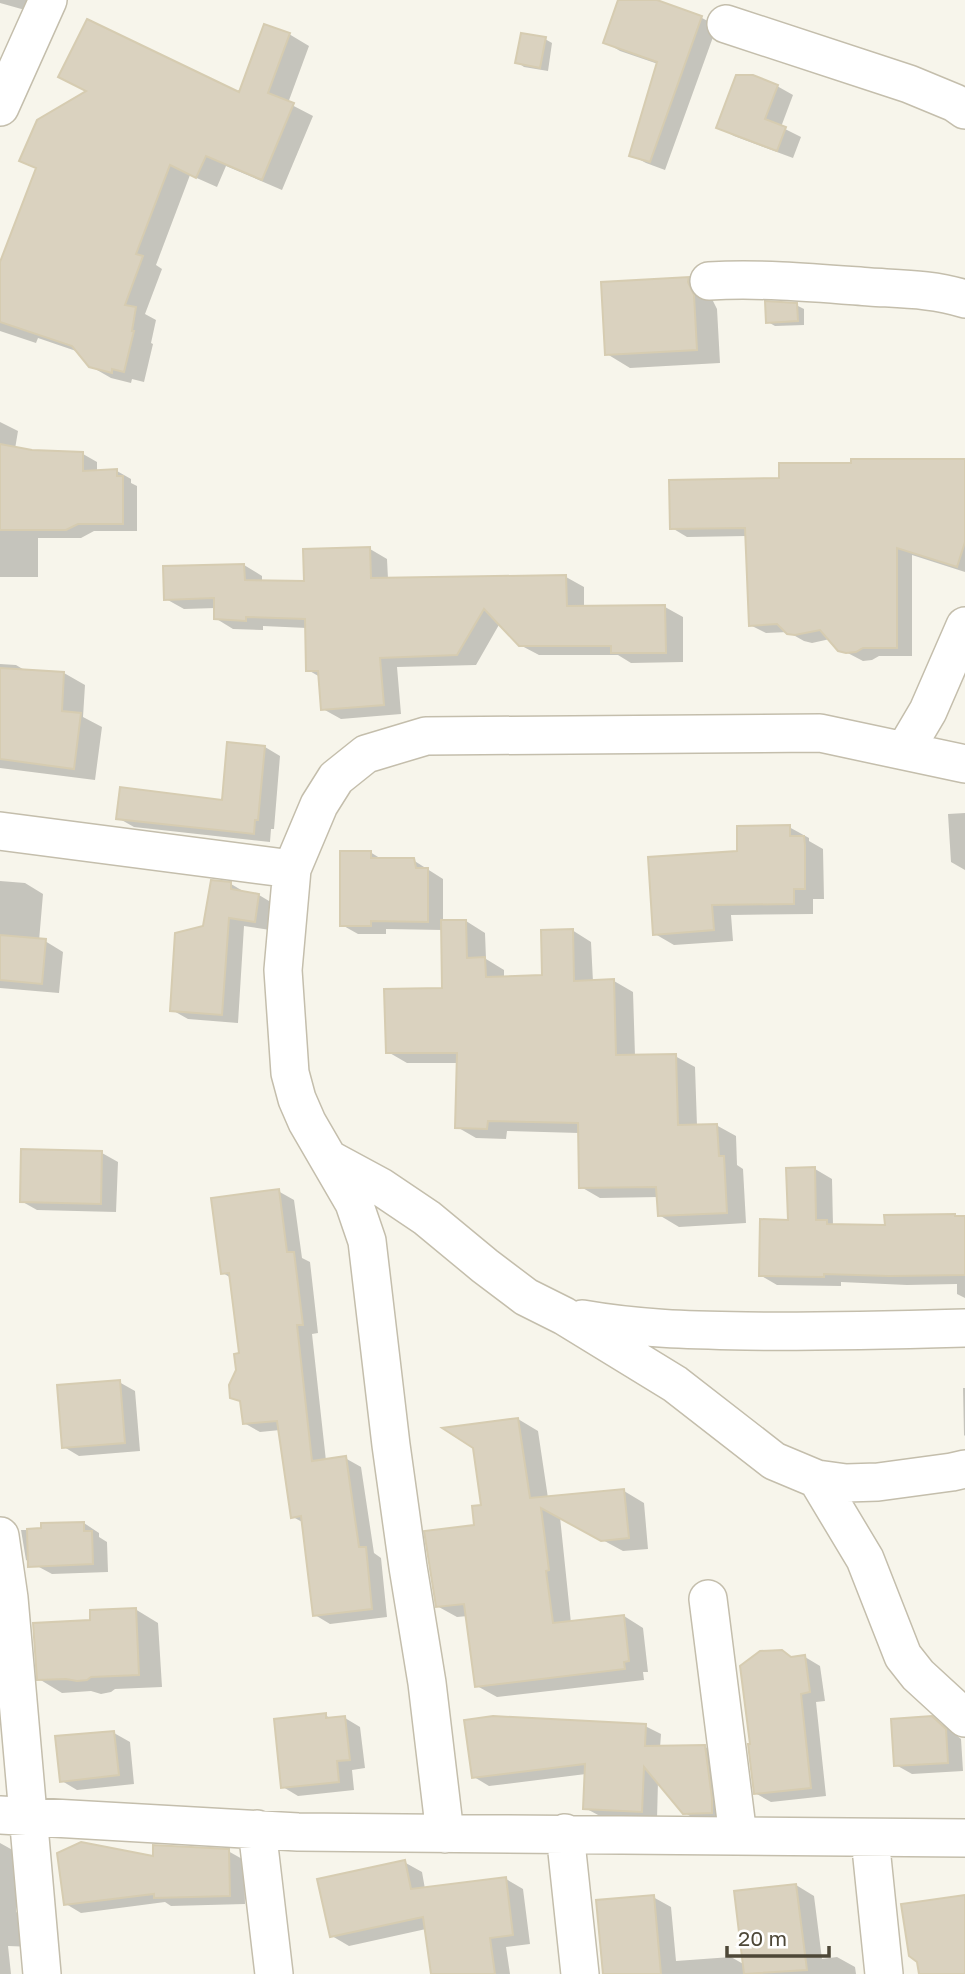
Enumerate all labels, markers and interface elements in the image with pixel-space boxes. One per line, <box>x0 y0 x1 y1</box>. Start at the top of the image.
scale bar <box>727 1914 828 1958</box>
text: 20 m <box>738 1925 787 1951</box>

